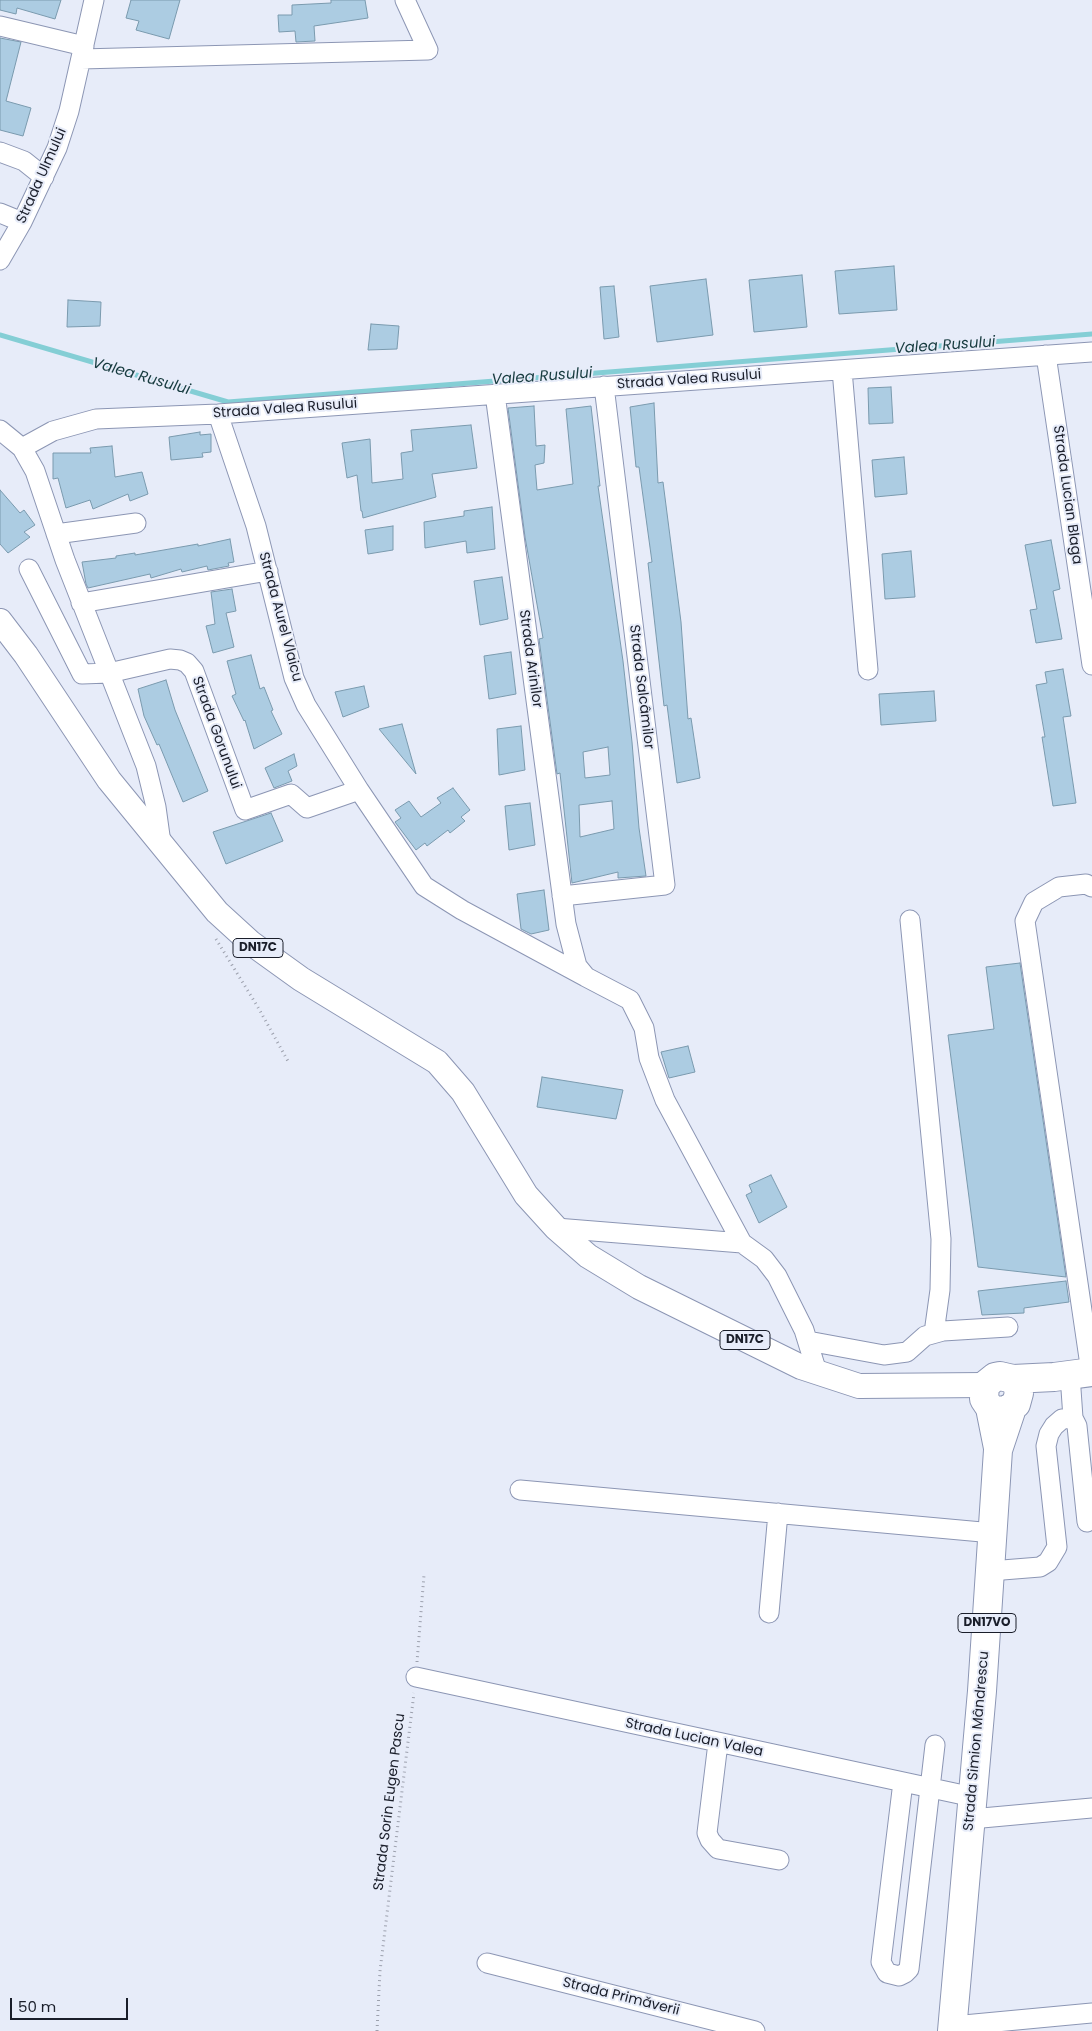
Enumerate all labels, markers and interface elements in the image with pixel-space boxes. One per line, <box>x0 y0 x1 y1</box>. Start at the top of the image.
street label: Strada Ulmului <box>13 126 71 226</box>
water label: Valea Rusului <box>894 333 996 359</box>
water label: Valea Rusului <box>90 354 192 400</box>
water label: Valea Rusului <box>491 364 593 390</box>
street label: Strada Valea Rusului <box>616 367 762 393</box>
street label: Strada Valea Rusului <box>212 396 358 422</box>
street label: Strada Lucian Blaga <box>1049 424 1085 566</box>
street label: Strada Aurel Vlaicu <box>255 550 305 684</box>
street label: Strada Arinilor <box>515 609 545 709</box>
street label: Strada Salcâmilor <box>625 624 657 750</box>
street label: Strada Gorunului <box>188 674 244 792</box>
road number: DN17C <box>233 938 283 958</box>
road number: DN17C <box>720 1330 770 1350</box>
road number: DN17VO <box>958 1614 1016 1632</box>
street label: Strada Simion Mândrescu <box>961 1650 993 1832</box>
street label: Strada Sorin Eugen Pascu <box>371 1712 409 1892</box>
street label: Strada Lucian Valea <box>624 1715 764 1761</box>
street label: Strada Primăverii <box>561 1974 681 2020</box>
scale bar <box>12 1988 130 2020</box>
text: 50 m <box>18 1996 56 2017</box>

